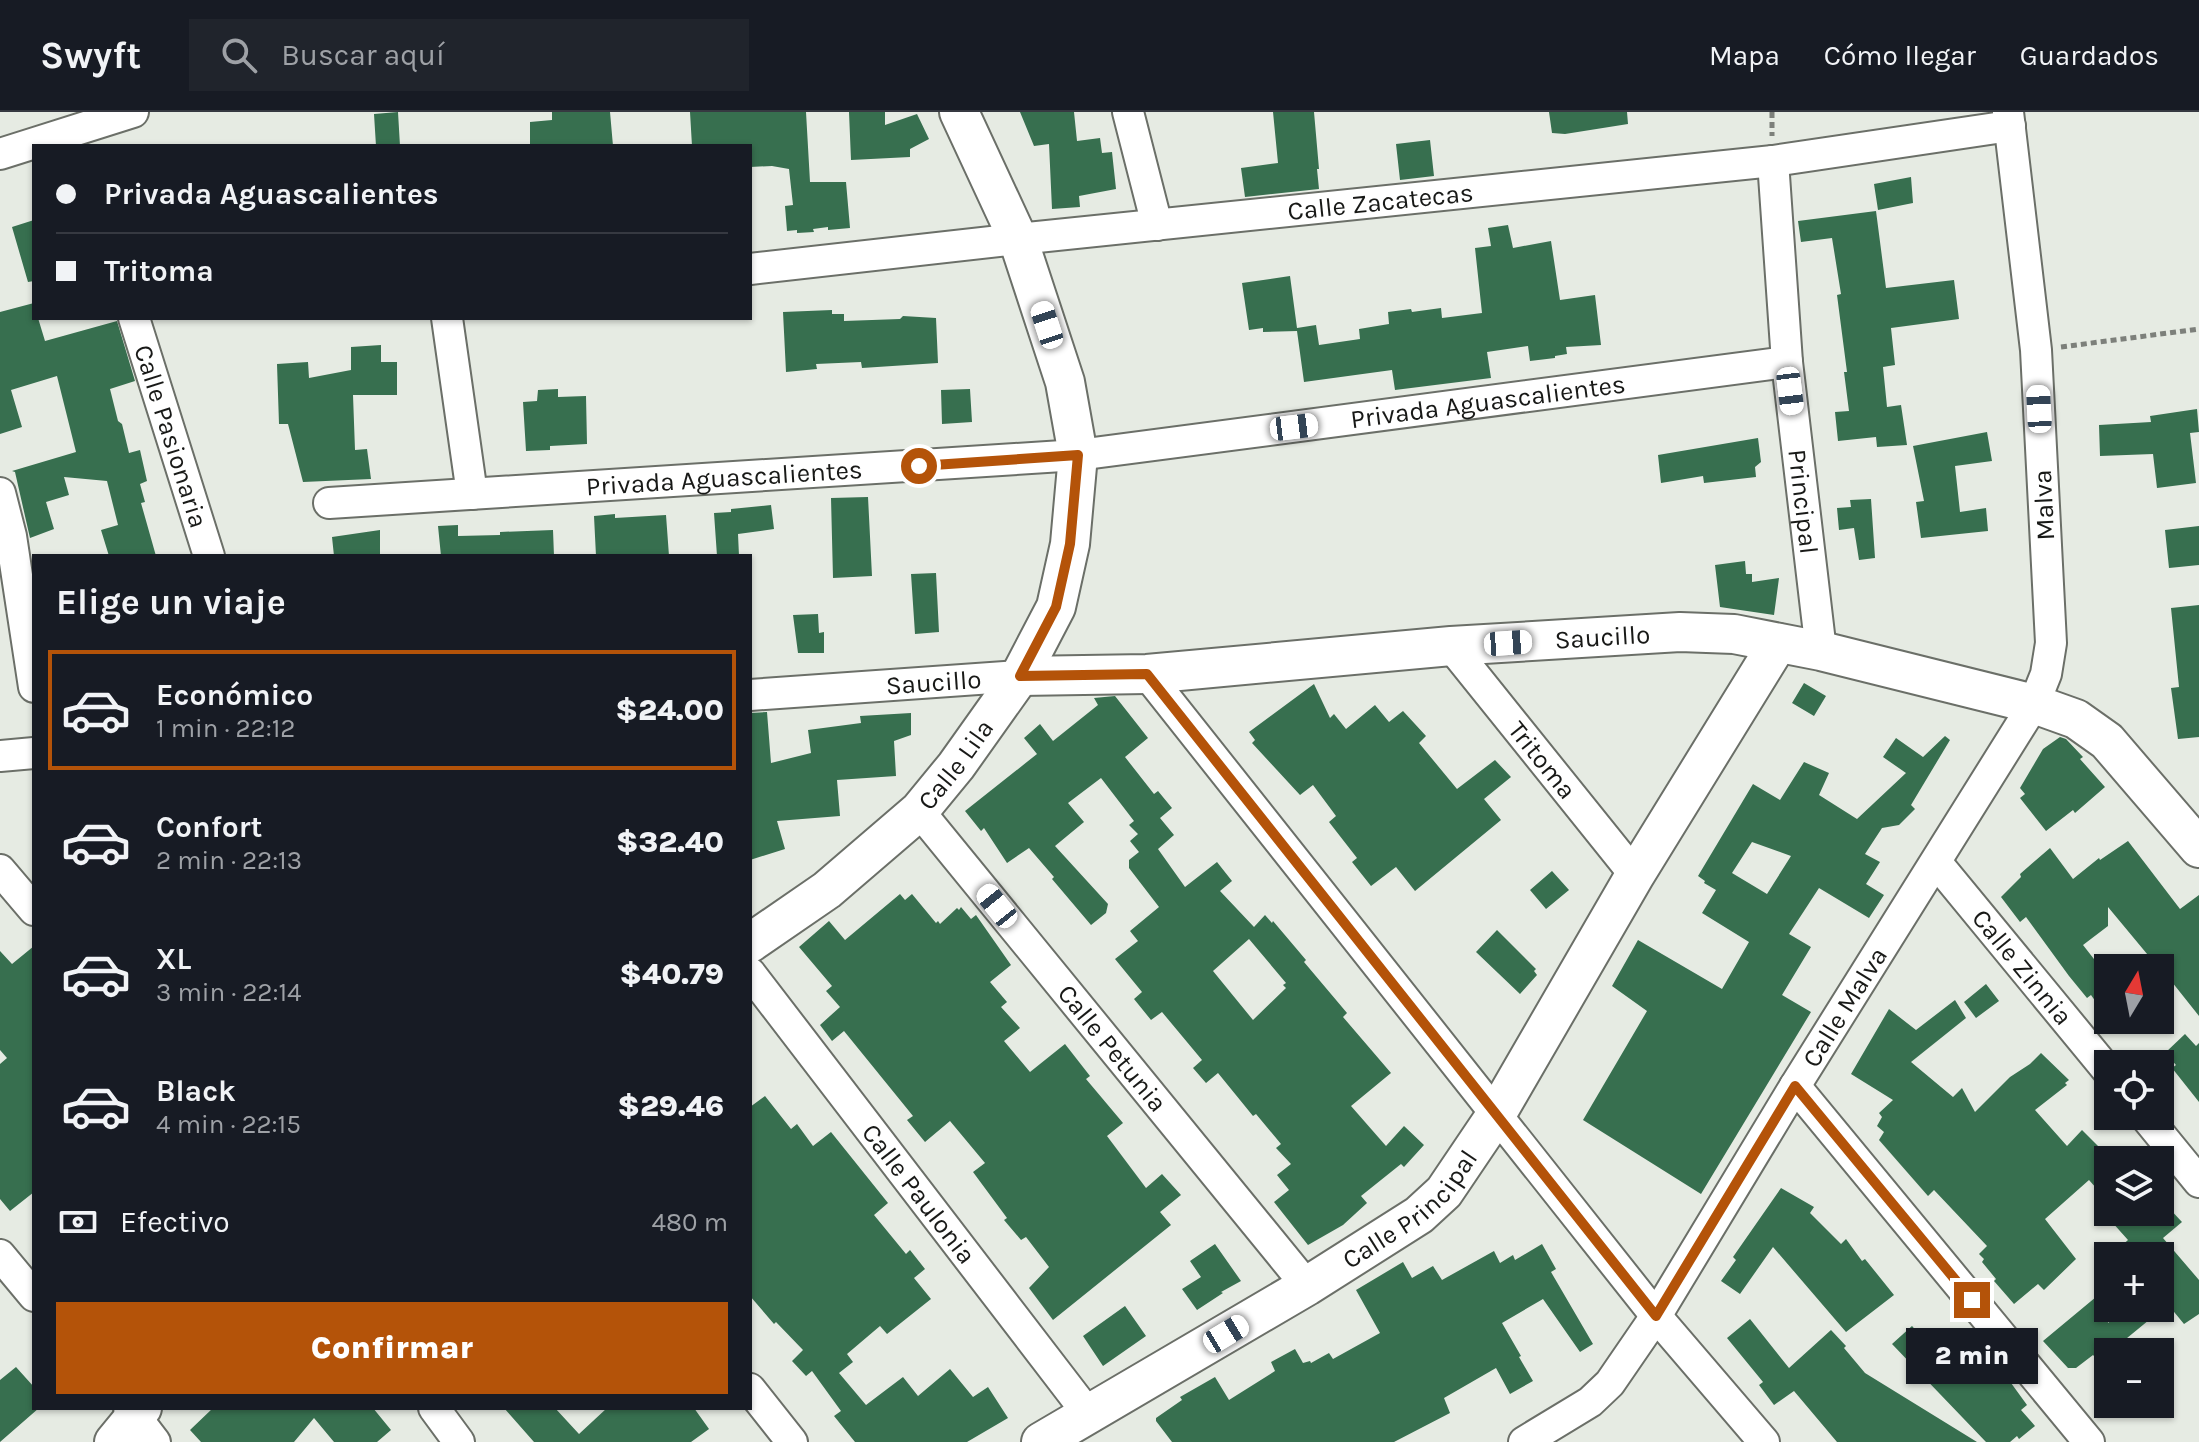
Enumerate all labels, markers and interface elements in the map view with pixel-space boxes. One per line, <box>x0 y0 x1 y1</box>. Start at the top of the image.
search box <box>189 19 749 91</box>
text: Swyft <box>40 33 141 78</box>
icon: search <box>217 33 261 77</box>
text: Buscar aquí <box>281 37 445 73</box>
text: Mapa <box>1709 39 1780 72</box>
text: Cómo llegar <box>1824 39 1976 72</box>
text: Guardados <box>2020 39 2159 72</box>
text: Privada Aguascalientes <box>104 176 439 212</box>
street label: Calle Zacatecas <box>1286 177 1475 227</box>
text: Tritoma <box>104 253 214 289</box>
car <box>1028 298 1066 352</box>
street label: Calle Pasionaria <box>128 341 215 532</box>
car <box>1775 366 1805 416</box>
street label: Privada Aguascalientes <box>1349 368 1627 435</box>
car <box>2026 384 2052 434</box>
car <box>1269 412 1319 442</box>
street label: Principal <box>1782 447 1825 556</box>
route start <box>901 448 937 484</box>
street label: Privada Aguascalientes <box>585 453 863 502</box>
street label: Malva <box>2027 469 2061 541</box>
text: Elige un viaje <box>56 581 286 623</box>
street label: Saucillo <box>1554 618 1651 655</box>
car <box>1483 629 1533 657</box>
street label: Saucillo <box>885 663 982 701</box>
icon: car <box>60 674 132 746</box>
text: Económico <box>156 677 313 713</box>
text: $24.00 <box>616 692 724 728</box>
text: 1 min · 22:12 <box>156 713 295 744</box>
street label: Calle Lila <box>911 713 1000 816</box>
street label: Tritoma <box>1502 715 1583 805</box>
icon: car <box>60 806 132 878</box>
text: Confort <box>156 809 262 845</box>
text: $32.40 <box>616 824 724 860</box>
text: 2 min · 22:13 <box>156 845 302 876</box>
car <box>973 880 1021 932</box>
street label: Calle Zinnia <box>1966 903 2079 1031</box>
icon: car <box>60 938 132 1010</box>
text: XL <box>156 941 191 977</box>
street label: Calle Malva <box>1795 941 1894 1073</box>
north arrow <box>2094 954 2174 1034</box>
map controls <box>2094 954 2174 1418</box>
text: $40.79 <box>620 956 724 992</box>
text: 3 min · 22:14 <box>156 977 302 1008</box>
street label: Calle Petunia <box>1051 978 1174 1118</box>
button: locate <box>2094 1050 2174 1130</box>
icon: car <box>60 1070 132 1142</box>
text: Black <box>156 1073 236 1109</box>
text: $29.46 <box>617 1088 724 1124</box>
text: 4 min · 22:15 <box>156 1109 301 1140</box>
street label: Calle Paulonia <box>856 1117 983 1270</box>
street label: Calle Principal <box>1337 1144 1484 1275</box>
button: layers <box>2094 1146 2174 1226</box>
icon: cash <box>56 1200 100 1244</box>
text: Efectivo <box>120 1204 230 1240</box>
text: 480 m <box>652 1207 728 1238</box>
button: + <box>2094 1242 2174 1322</box>
route end <box>1954 1282 1990 1318</box>
button: Confirmar <box>56 1302 728 1394</box>
car <box>1199 1311 1253 1357</box>
callout: 2 min <box>1906 1328 2038 1384</box>
button: − <box>2094 1338 2174 1418</box>
text: 2 min <box>1935 1340 2009 1371</box>

